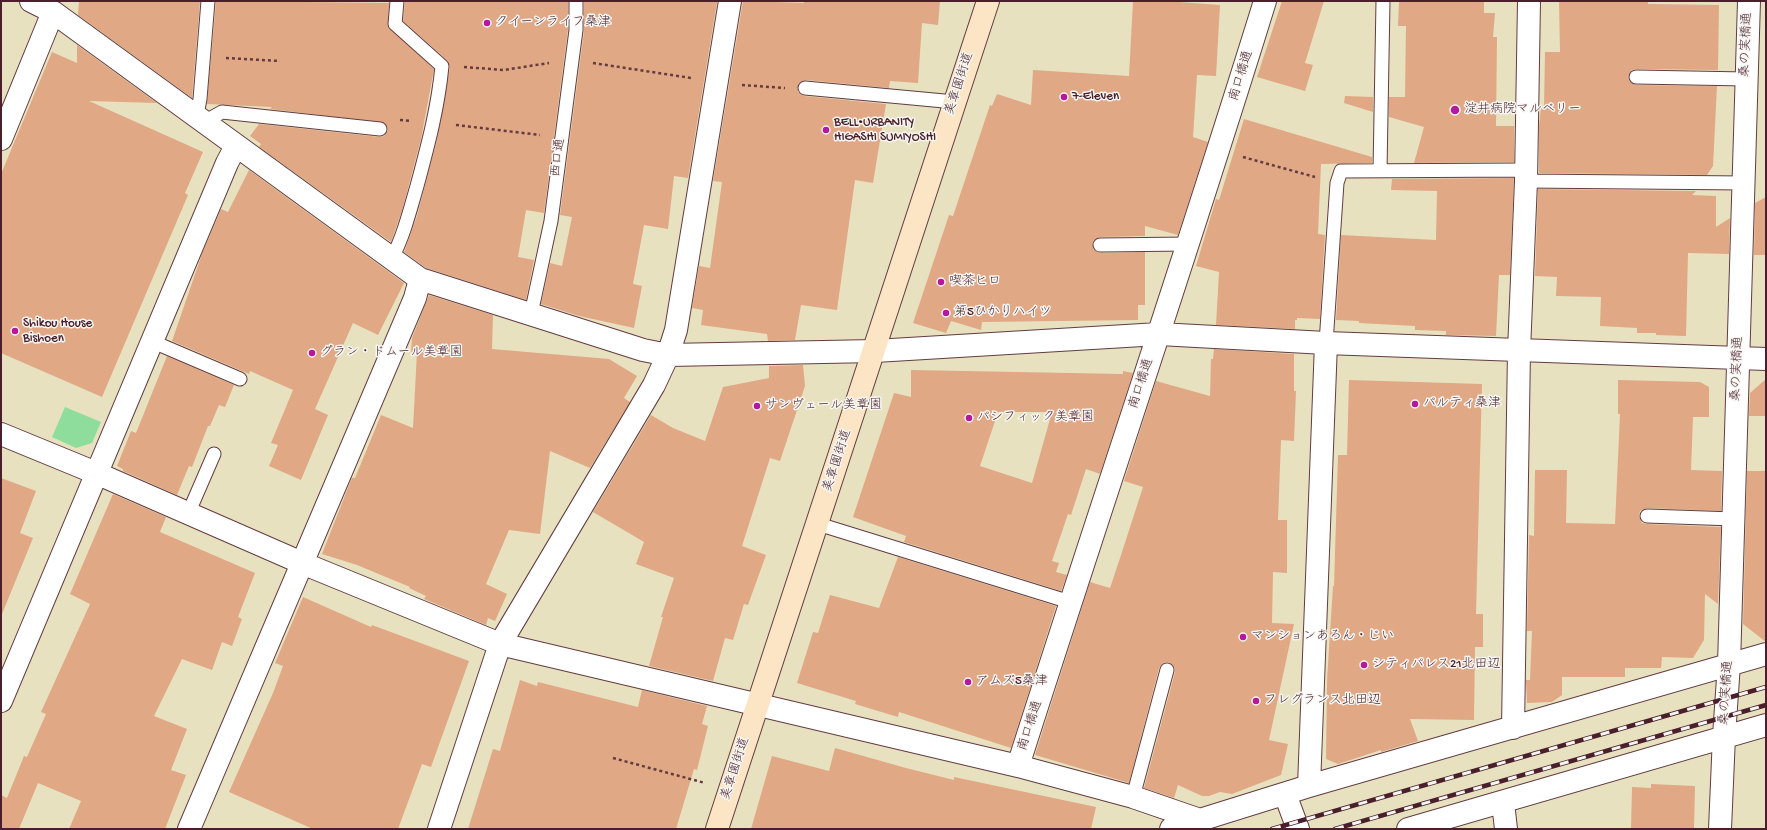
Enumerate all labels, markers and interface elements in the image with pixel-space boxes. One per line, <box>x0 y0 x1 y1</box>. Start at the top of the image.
street label: 桑の実橋通 <box>1738 12 1756 78</box>
place label: クイーンライフ桑津 <box>495 15 611 31</box>
marker: クイーンライフ桑津 <box>482 18 492 28</box>
street label: 南口橋通 <box>1227 49 1257 103</box>
street label: 美章園街道 <box>943 51 977 117</box>
place label: 7-Eleven <box>1072 89 1119 105</box>
marker: 7-Eleven <box>1059 92 1069 102</box>
place label: 淀井病院マルベリー <box>1464 102 1581 118</box>
marker: 淀井病院マルベリー <box>1449 104 1461 116</box>
place label: BELL•URBANITY HIGASHI SUMIYOSHI <box>834 115 936 146</box>
marker: BELL•URBANITY HIGASHI SUMIYOSHI <box>821 125 831 135</box>
street label: 西口通 <box>549 138 569 178</box>
place label: 喫茶ヒロ <box>949 274 1001 290</box>
marker: 喫茶ヒロ <box>936 277 946 287</box>
place label: 第5ひかりハイツ <box>954 305 1052 321</box>
marker: 第5ひかりハイツ <box>941 308 951 318</box>
place label: Shikou House Bishoen <box>23 316 92 347</box>
marker: Shikou House Bishoen <box>10 326 20 336</box>
street label: 桑の実橋通 <box>1729 336 1747 402</box>
place label: グラン・ドムール美章園 <box>320 345 462 361</box>
marker: グラン・ドムール美章園 <box>307 348 317 358</box>
street label: 南口橋通 <box>1127 357 1157 411</box>
place label: パルティ桑津 <box>1423 396 1501 412</box>
place label: サンヴェール美章園 <box>765 398 882 414</box>
marker: パルティ桑津 <box>1410 399 1420 409</box>
marker: サンヴェール美章園 <box>752 401 762 411</box>
place label: パシフィック美章園 <box>977 410 1094 426</box>
marker: パシフィック美章園 <box>964 413 974 423</box>
street label: 美章園街道 <box>821 428 855 494</box>
place label: マンションあろん・じい <box>1251 629 1394 645</box>
marker: マンションあろん・じい <box>1238 632 1248 642</box>
place label: シティパレス21北田辺 <box>1372 657 1501 673</box>
marker: シティパレス21北田辺 <box>1359 660 1369 670</box>
street label: 桑の実橋通 <box>1717 660 1737 726</box>
place label: アムズ5桑津 <box>976 674 1048 690</box>
marker: アムズ5桑津 <box>963 677 973 687</box>
place label: フレグランス北田辺 <box>1264 693 1381 709</box>
marker: フレグランス北田辺 <box>1251 696 1261 706</box>
street label: 南口橋通 <box>1016 699 1046 753</box>
street label: 美章園街道 <box>719 736 753 802</box>

